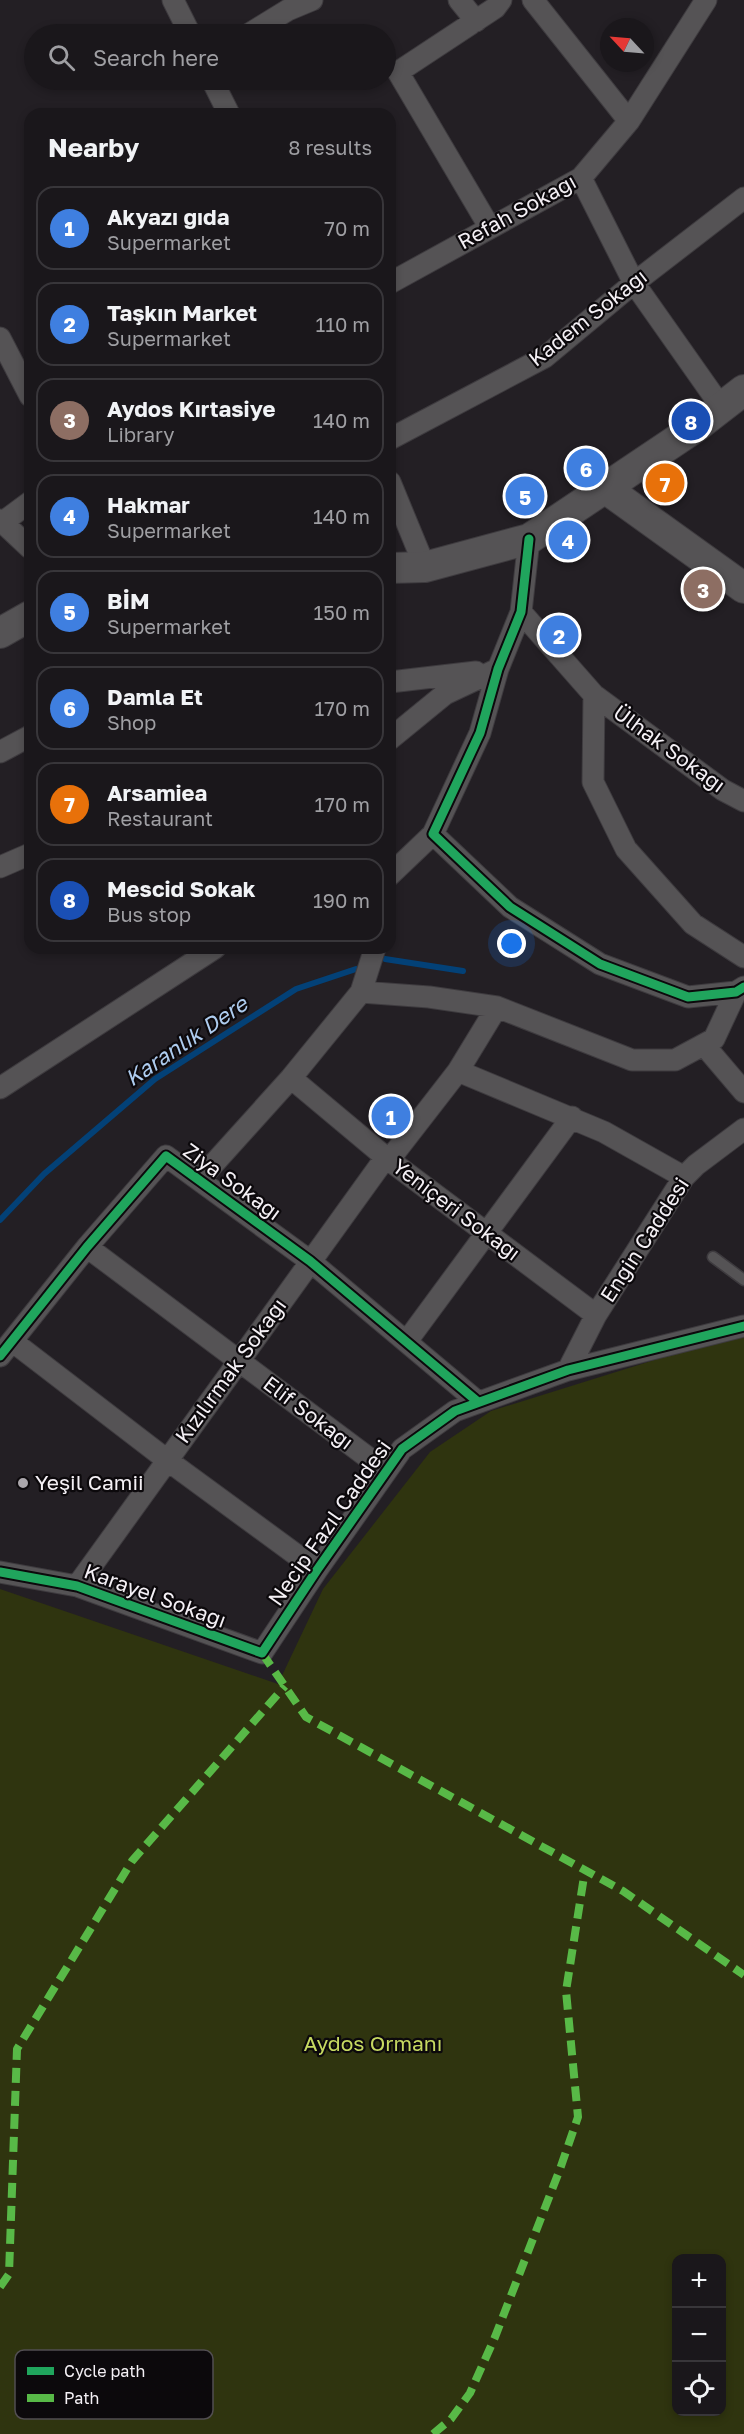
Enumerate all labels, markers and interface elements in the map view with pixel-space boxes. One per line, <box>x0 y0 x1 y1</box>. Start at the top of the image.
north arrow <box>600 18 654 72</box>
search box <box>24 24 396 90</box>
icon: search <box>45 41 78 74</box>
text: Search here <box>93 44 219 71</box>
text: Nearby <box>48 132 139 163</box>
text: 8 results <box>288 135 372 159</box>
street label: Refah Sokağı <box>453 168 580 254</box>
text: Akyazı gıda <box>107 203 229 230</box>
text: 1 <box>64 216 75 240</box>
text: 70 m <box>324 216 370 240</box>
text: Supermarket <box>107 230 231 254</box>
street label: Kadem Sokağı <box>523 263 652 372</box>
text: Taşkın Market <box>107 299 257 326</box>
text: 2 <box>63 312 76 336</box>
text: 110 m <box>316 312 370 336</box>
text: Supermarket <box>107 326 231 350</box>
text: Aydos Kırtasiye <box>107 395 275 422</box>
pin: 8 <box>672 398 710 444</box>
text: 3 <box>63 408 76 432</box>
text: 140 m <box>313 408 370 432</box>
text: Library <box>107 422 175 446</box>
pin: 6 <box>566 446 606 490</box>
pin: 7 <box>646 460 684 506</box>
pin: 5 <box>506 474 544 518</box>
text: Hakmar <box>107 491 190 518</box>
text: 4 <box>63 504 76 528</box>
text: 140 m <box>313 504 370 528</box>
text: Supermarket <box>107 518 231 542</box>
pin: 4 <box>548 518 588 562</box>
pin: 3 <box>684 566 722 612</box>
text: BİM <box>107 587 150 614</box>
text: 5 <box>63 600 76 624</box>
text: 150 m <box>314 600 370 624</box>
pin: 2 <box>540 612 578 658</box>
text: Supermarket <box>107 614 231 638</box>
text: Damla Et <box>107 683 203 710</box>
text: 6 <box>63 696 76 720</box>
text: 170 m <box>315 696 370 720</box>
street label: Ülhak Sokağı <box>609 699 731 798</box>
text: Shop <box>107 710 156 734</box>
text: Arsamiea <box>107 779 207 806</box>
text: 7 <box>64 792 75 816</box>
text: 170 m <box>315 792 370 816</box>
text: Restaurant <box>107 806 213 830</box>
text: Mescid Sokak <box>107 875 256 902</box>
text: 8 <box>63 888 76 912</box>
text: 190 m <box>313 888 370 912</box>
text: Bus stop <box>107 902 191 926</box>
your location <box>497 929 526 958</box>
water label: Karanlık Dere <box>119 988 254 1091</box>
pin: 1 <box>372 1094 410 1138</box>
street label: Ziya Sokağı <box>179 1137 287 1225</box>
street label: Yeniçeri Sokağı <box>388 1153 526 1266</box>
street label: Engin Caddesi <box>594 1172 694 1307</box>
street label: Kızılırmak Sokağı <box>169 1293 291 1448</box>
street label: Elif Sokağı <box>258 1370 359 1455</box>
street label: Necip Fazıl Caddesi <box>262 1434 396 1610</box>
place label: Yeşil Camii <box>35 1469 144 1495</box>
marker: Yeşil Camii <box>16 1476 30 1490</box>
street label: Karayel Sokağı <box>81 1557 230 1633</box>
park label: Aydos Ormanı <box>304 2030 442 2056</box>
map controls <box>672 2254 726 2416</box>
button: + <box>672 2254 726 2308</box>
button: − <box>672 2308 726 2362</box>
legend <box>15 2350 213 2419</box>
text: Cycle path <box>64 2361 145 2381</box>
button: locate <box>672 2362 726 2416</box>
text: Path <box>64 2388 99 2408</box>

